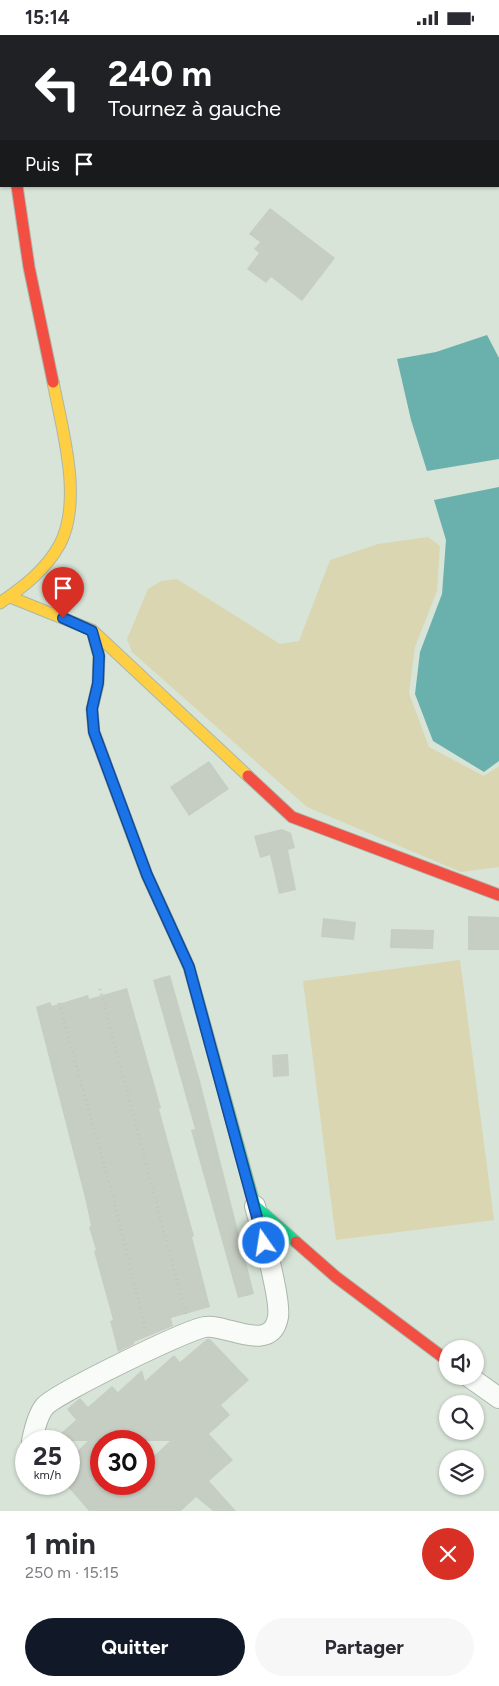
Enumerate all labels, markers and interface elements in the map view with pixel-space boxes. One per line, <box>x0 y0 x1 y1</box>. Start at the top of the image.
text: 15:14 <box>25 6 70 29</box>
text: 240 m <box>108 53 212 95</box>
icon: left <box>25 55 90 120</box>
text: Tournez à gauche <box>108 95 281 122</box>
icon: arrive <box>70 150 98 178</box>
text: Puis <box>25 153 60 176</box>
pin <box>42 567 84 618</box>
icon: arrive <box>49 574 77 602</box>
position arrow <box>237 1216 289 1268</box>
map controls <box>439 1340 484 1495</box>
button: sound <box>439 1340 484 1385</box>
button: search <box>439 1395 484 1440</box>
speed limit sign: 30 <box>90 1430 155 1495</box>
text: 25 <box>33 1441 62 1471</box>
button: layers <box>439 1450 484 1495</box>
text: km/h <box>34 1468 61 1482</box>
text: 1 min <box>25 1525 96 1562</box>
button: close <box>422 1528 474 1580</box>
text: 250 m · 15:15 <box>25 1563 119 1582</box>
button: Quitter <box>25 1618 245 1676</box>
button: Partager <box>255 1618 474 1676</box>

